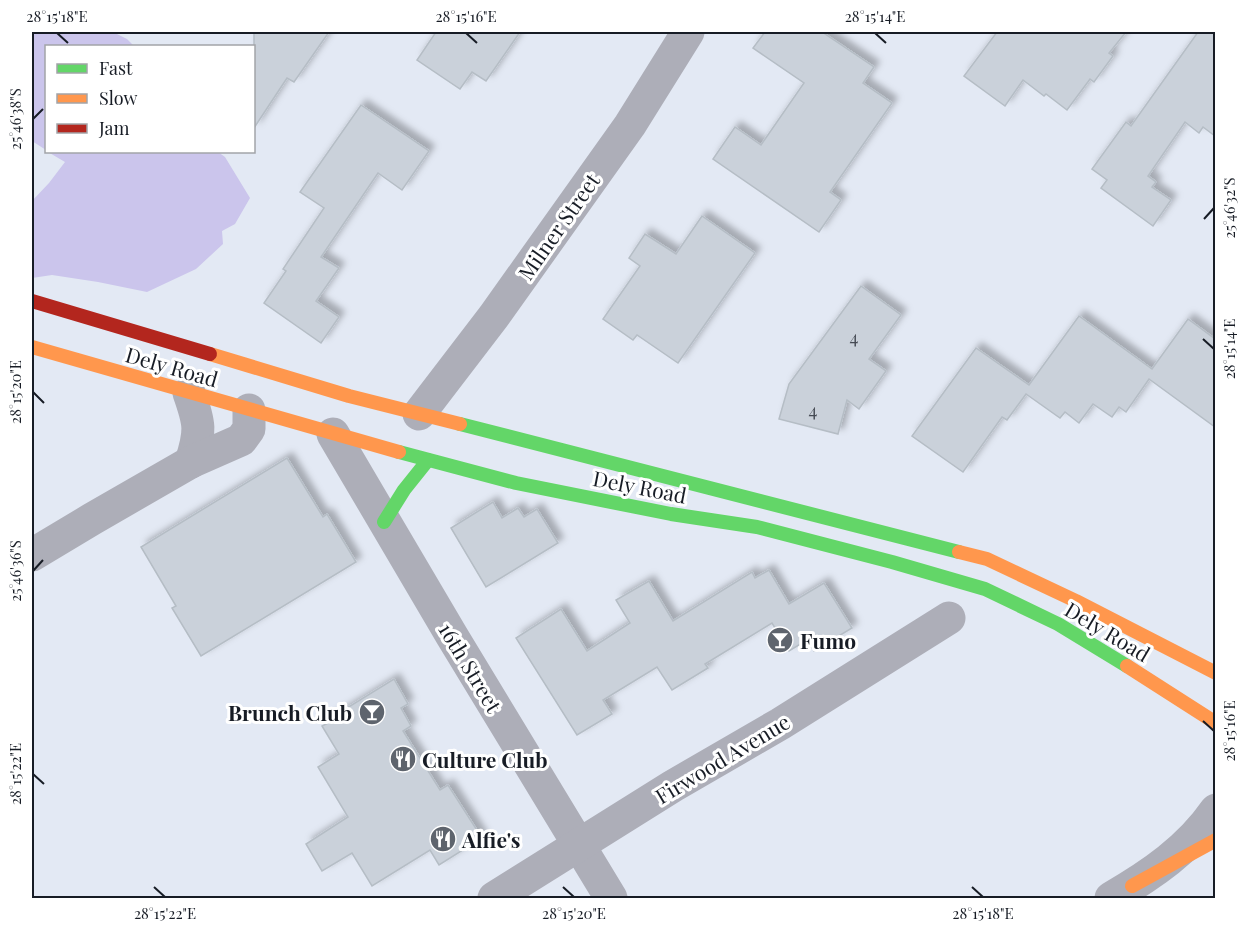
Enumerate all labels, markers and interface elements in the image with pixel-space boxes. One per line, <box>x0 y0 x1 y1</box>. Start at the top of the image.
text: 28°15'18"E <box>26 6 88 26</box>
text: 28°15'16"E <box>435 6 497 26</box>
text: 28°15'14"E <box>845 6 905 26</box>
legend <box>45 45 255 153</box>
text: Fast <box>99 56 133 80</box>
text: Slow <box>99 86 137 110</box>
text: 25°46'38"S <box>5 88 25 150</box>
text: Jam <box>98 116 129 140</box>
street label: Milner Street <box>511 167 605 285</box>
text: 25°46'32"S <box>1219 177 1239 239</box>
text: 28°15'14"E <box>1219 319 1239 379</box>
house number: 4 <box>850 325 859 349</box>
street label: Dely Road <box>123 339 221 393</box>
text: 28°15'20"E <box>5 360 25 424</box>
house number: 4 <box>809 398 818 422</box>
street label: Dely Road <box>591 463 689 509</box>
text: 25°46'36"S <box>5 540 25 602</box>
street label: Dely Road <box>1060 595 1156 667</box>
street label: 16th Street <box>433 617 509 718</box>
bar icon: Fumo <box>765 625 795 655</box>
place label: Fumo <box>800 626 856 654</box>
bar icon: Brunch Club <box>357 697 387 727</box>
place label: Brunch Club <box>228 698 352 726</box>
text: 28°15'16"E <box>1219 700 1239 762</box>
street label: Firwood Avenue <box>649 707 795 809</box>
text: 28°15'22"E <box>5 743 25 805</box>
restaurant icon: Culture Club <box>388 744 418 774</box>
place label: Culture Club <box>422 745 548 773</box>
restaurant icon: Alfie's <box>428 824 458 854</box>
place label: Alfie's <box>461 825 521 853</box>
text: 28°15'22"E <box>134 903 196 923</box>
text: 28°15'20"E <box>542 903 606 923</box>
text: 28°15'18"E <box>952 903 1014 923</box>

